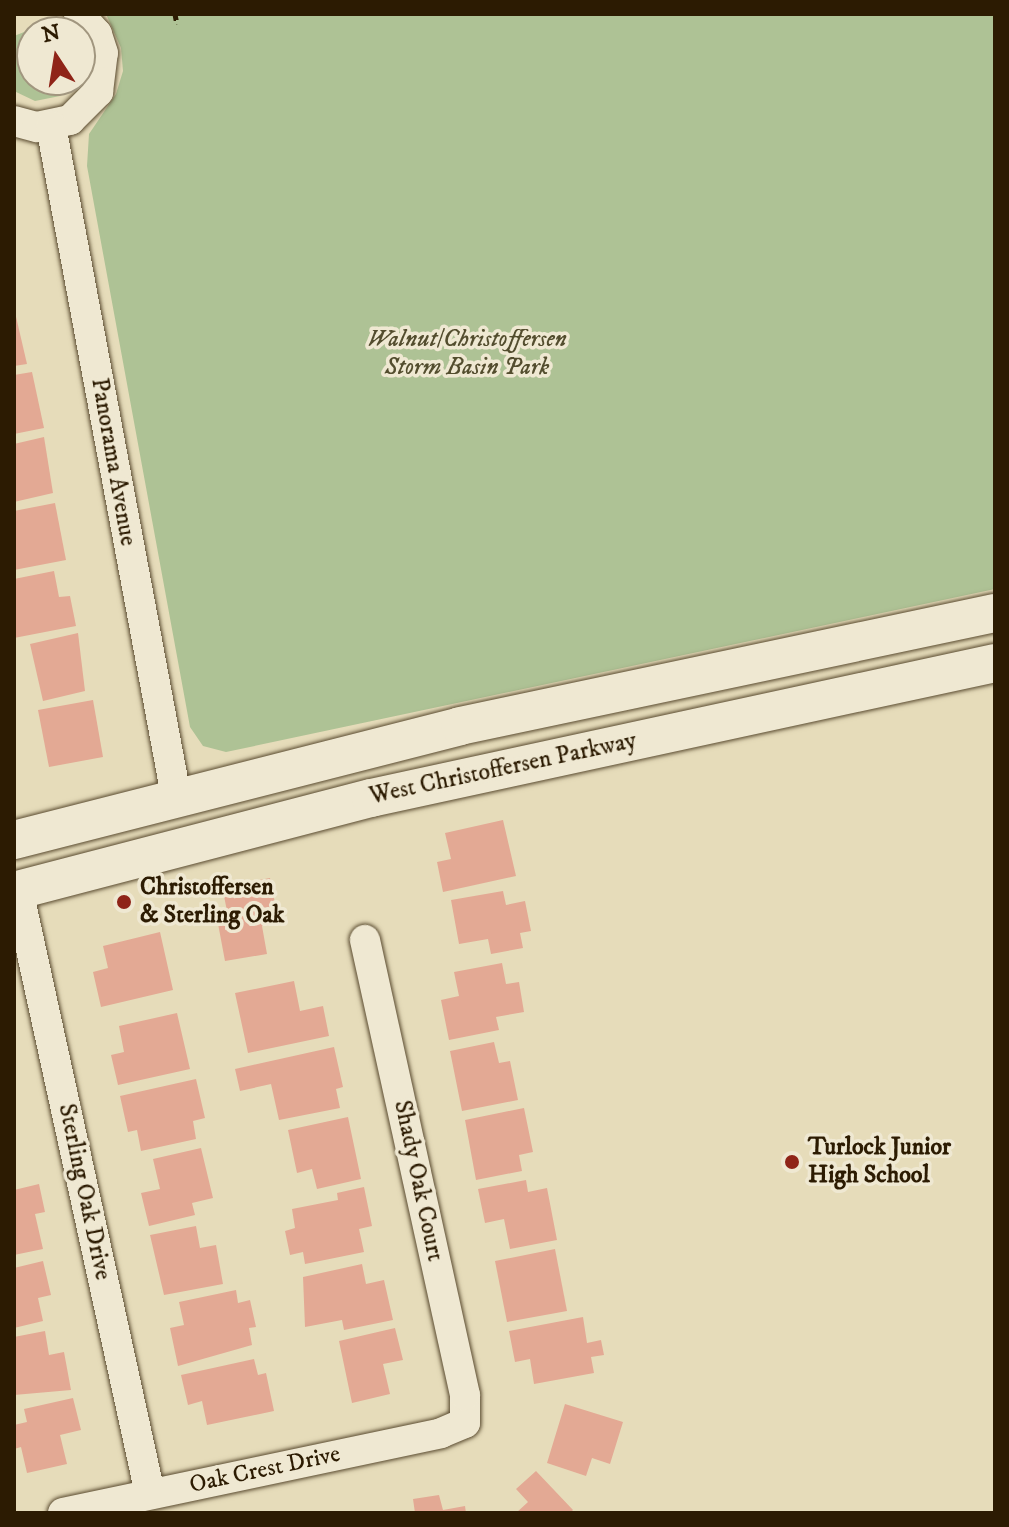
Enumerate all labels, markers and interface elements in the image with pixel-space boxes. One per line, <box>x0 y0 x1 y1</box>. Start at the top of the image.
north arrow <box>16 16 96 96</box>
text: N <box>40 19 63 49</box>
park label: Walnut/Christoffersen Storm Basin Park <box>367 326 567 382</box>
street label: Panorama Avenue <box>84 376 142 548</box>
street label: West Christoffersen Parkway <box>367 727 639 811</box>
place label: Christoffersen & Sterling Oak <box>140 874 284 930</box>
marker: Christoffersen & Sterling Oak <box>115 893 133 911</box>
street label: Shady Oak Court <box>387 1098 449 1264</box>
street label: Sterling Oak Drive <box>51 1101 117 1283</box>
place label: Turlock Junior High School <box>808 1134 951 1190</box>
marker: Turlock Junior High School <box>783 1153 801 1171</box>
street label: Oak Crest Drive <box>187 1440 343 1500</box>

